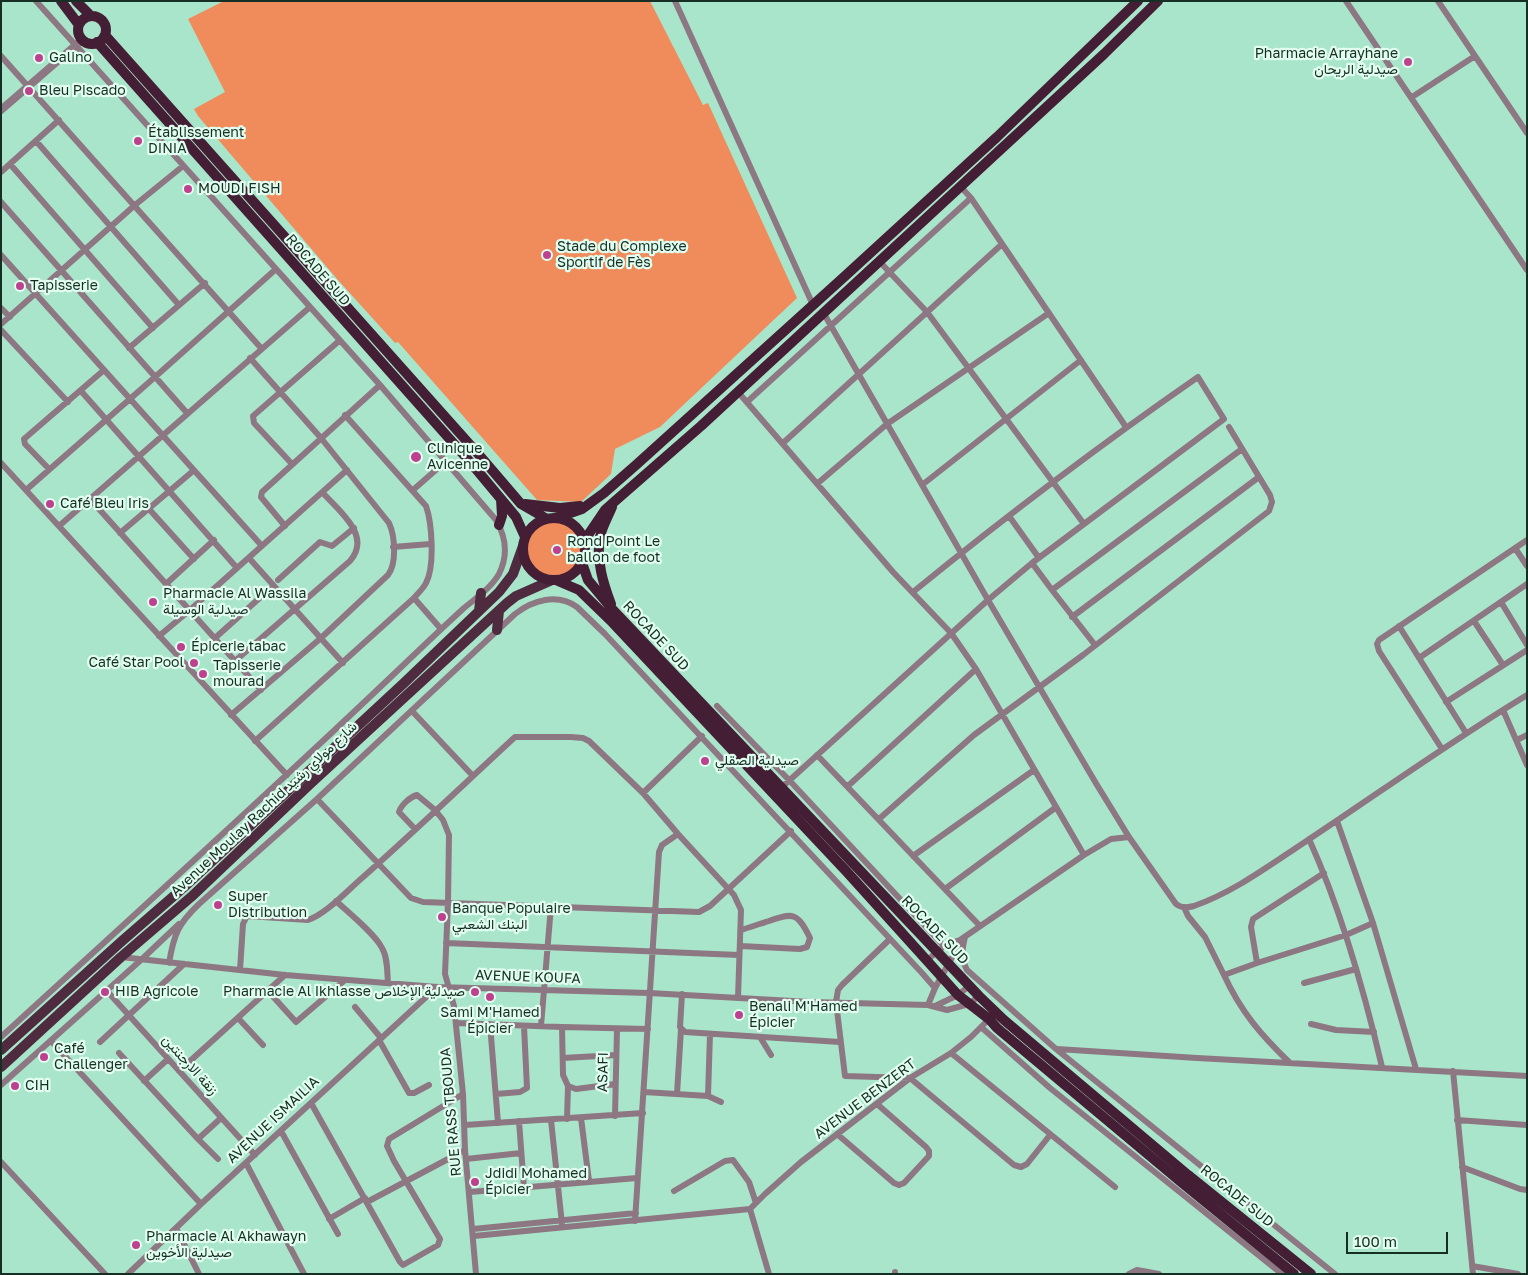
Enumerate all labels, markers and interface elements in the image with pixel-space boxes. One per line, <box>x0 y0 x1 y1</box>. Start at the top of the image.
place label: Pharmacie Arrayhane صيدلية الريحان <box>1255 46 1398 78</box>
place label: Galino <box>49 50 92 66</box>
marker: Galino <box>33 52 45 64</box>
marker: Pharmacie Arrayhane صيدلية الريحان <box>1402 56 1414 68</box>
place label: Bleu Piscado <box>39 83 126 99</box>
marker: Bleu Piscado <box>23 85 35 97</box>
place label: Établissement DINIA <box>148 125 244 158</box>
marker: Établissement DINIA <box>132 135 144 147</box>
place label: MOUDI FISH <box>198 181 281 197</box>
marker: MOUDI FISH <box>182 183 194 195</box>
street label: ROCADE SUD <box>282 231 354 309</box>
place label: Stade du Complexe Sportif de Fès <box>557 239 687 272</box>
marker: Stade du Complexe Sportif de Fès <box>541 249 553 261</box>
place label: Tapisserie <box>30 278 98 294</box>
marker: Tapisserie <box>14 280 26 292</box>
place label: Clinique Avicenne <box>427 441 488 474</box>
marker: Clinique Avicenne <box>409 450 423 464</box>
place label: Café Bleu Iris <box>60 496 149 512</box>
marker: Café Bleu Iris <box>44 498 56 510</box>
place label: Rond Point Le ballon de foot <box>567 534 660 566</box>
marker: Rond Point Le ballon de foot <box>551 544 563 556</box>
place label: Pharmacie Al Wassila صيدلية الوسيلة <box>163 586 306 618</box>
marker: Pharmacie Al Wassila صيدلية الوسيلة <box>147 596 159 608</box>
street label: ROCADE SUD <box>619 598 693 674</box>
place label: Épicerie tabac <box>191 639 286 655</box>
marker: Épicerie tabac <box>175 641 187 653</box>
place label: Café Star Pool <box>89 655 184 671</box>
marker: Café Star Pool <box>188 657 200 669</box>
place label: Tapisserie mourad <box>213 658 281 690</box>
marker: Tapisserie mourad <box>197 668 209 680</box>
street label: Avenue Moulay Rachid شارع مولاي رشيد <box>167 718 361 900</box>
place label: صيدلية الصقلي <box>715 753 799 769</box>
marker: صيدلية الصقلي <box>699 755 711 767</box>
place label: Super Distribution <box>228 889 307 922</box>
street label: ROCADE SUD <box>898 892 972 968</box>
marker: Super Distribution <box>212 899 224 911</box>
place label: Banque Populaire البنك الشعبي <box>452 901 571 934</box>
marker: Banque Populaire البنك الشعبي <box>436 911 448 923</box>
street label: AVENUE KOUFA <box>475 967 581 987</box>
place label: HIB Agricole <box>115 984 198 1000</box>
place label: Pharmacie Al Ikhlasse صيدلية الإخلاص <box>223 984 465 1000</box>
marker: HIB Agricole <box>99 986 111 998</box>
marker: Pharmacie Al Ikhlasse صيدلية الإخلاص <box>469 986 481 998</box>
marker: Sami M'Hamed Épicier <box>484 991 496 1003</box>
place label: Benali M'Hamed Épicier <box>749 999 858 1032</box>
place label: Sami M'Hamed Épicier <box>440 1005 540 1038</box>
marker: Benali M'Hamed Épicier <box>733 1009 745 1021</box>
street label: زنقة الارجنتين <box>159 1031 221 1099</box>
place label: Café Challenger <box>54 1041 128 1074</box>
street label: RUE RASS TBOUDA <box>437 1047 465 1177</box>
marker: Café Challenger <box>38 1051 50 1063</box>
street label: ASAFI <box>594 1052 612 1092</box>
street label: AVENUE BENZERT <box>811 1055 919 1143</box>
street label: AVENUE ISMAILIA <box>223 1073 323 1167</box>
place label: CIH <box>25 1078 50 1094</box>
marker: CIH <box>9 1080 21 1092</box>
street label: ROCADE SUD <box>1197 1161 1277 1231</box>
place label: Jdidi Mohamed Épicier <box>485 1166 587 1198</box>
marker: Jdidi Mohamed Épicier <box>469 1176 481 1188</box>
scale bar <box>1348 1222 1450 1254</box>
place label: Pharmacie Al Akhawayn صيدلية الأخوين <box>146 1229 306 1262</box>
text: 100 m <box>1354 1232 1397 1250</box>
marker: Pharmacie Al Akhawayn صيدلية الأخوين <box>130 1239 142 1251</box>

